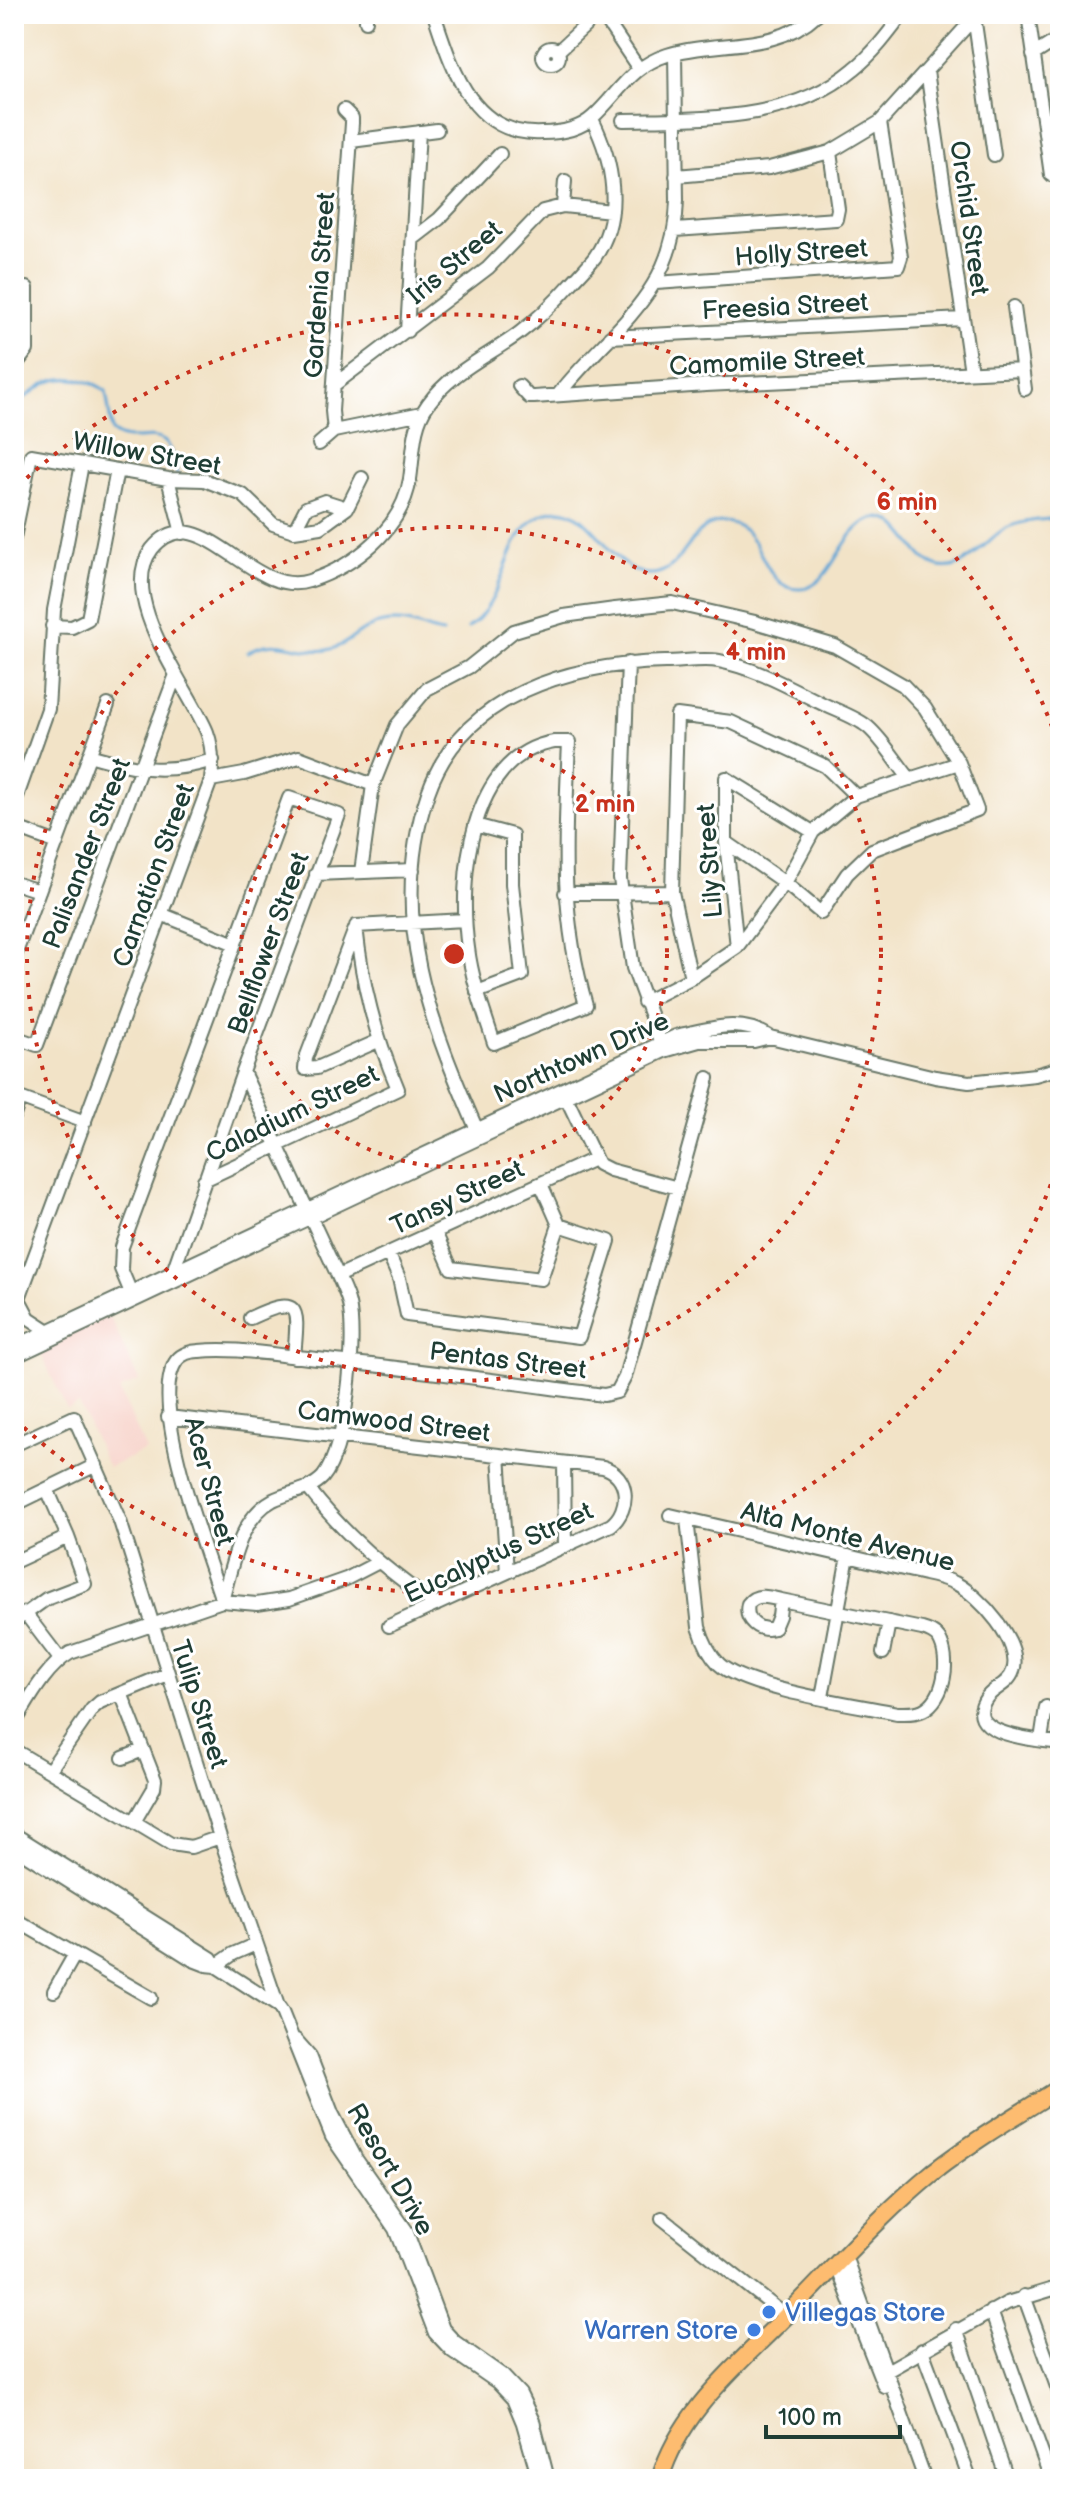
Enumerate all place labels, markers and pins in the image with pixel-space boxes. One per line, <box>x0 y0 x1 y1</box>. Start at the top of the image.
centre of rings <box>440 940 468 968</box>
place label: Villegas Store <box>785 2298 945 2329</box>
marker: Villegas Store <box>760 2303 778 2321</box>
place label: Warren Store <box>584 2316 738 2347</box>
marker: Warren Store <box>745 2321 763 2339</box>

